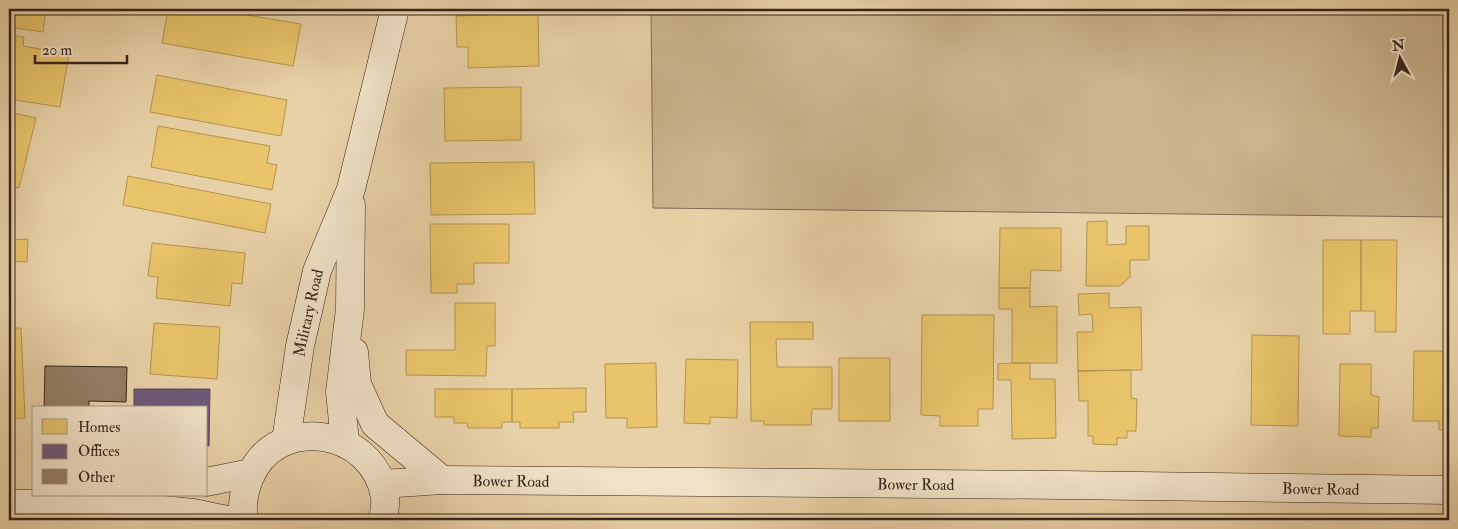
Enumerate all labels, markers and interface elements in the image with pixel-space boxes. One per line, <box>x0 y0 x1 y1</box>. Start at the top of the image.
scale bar <box>35 32 128 64</box>
north arrow <box>1376 32 1426 82</box>
text: N <box>1390 36 1406 55</box>
text: 20 m <box>42 41 72 60</box>
street label: Military Road <box>290 267 328 358</box>
legend <box>32 406 208 496</box>
text: Homes <box>78 418 120 437</box>
text: Offices <box>78 442 120 461</box>
text: Other <box>78 468 115 487</box>
street label: Bower Road <box>472 471 550 492</box>
street label: Bower Road <box>877 475 955 495</box>
street label: Bower Road <box>1282 479 1360 500</box>

